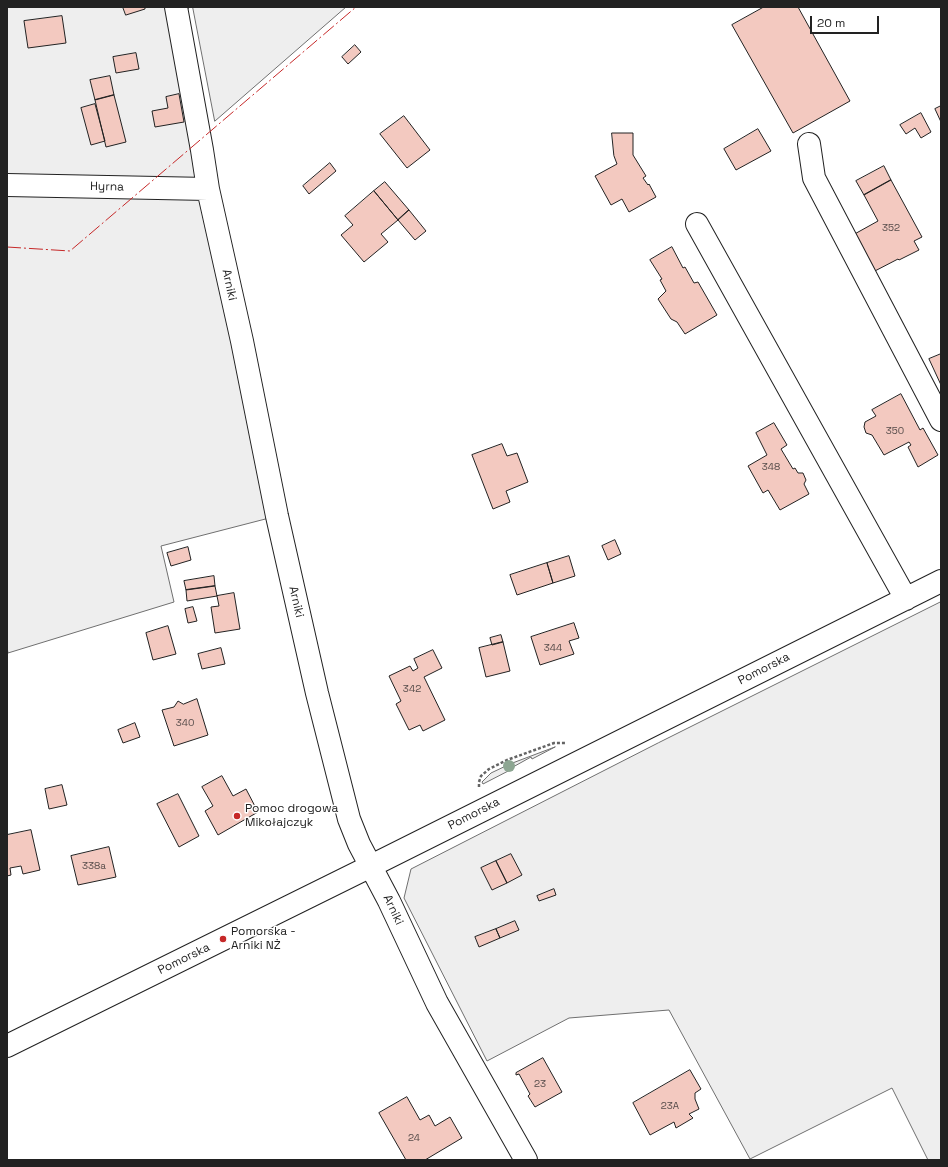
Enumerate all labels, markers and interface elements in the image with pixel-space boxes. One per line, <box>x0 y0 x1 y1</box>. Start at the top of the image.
scale bar <box>812 8 881 34</box>
text: 20 m <box>817 15 845 31</box>
street label: Hyrna <box>90 180 124 194</box>
house number: 352 <box>882 222 900 234</box>
street label: Arniki <box>219 268 239 302</box>
house number: 350 <box>886 425 904 437</box>
house number: 348 <box>762 461 780 473</box>
street label: Arniki <box>285 585 307 619</box>
house number: 344 <box>544 642 562 654</box>
street label: Pomorska <box>736 650 792 688</box>
house number: 342 <box>403 683 421 695</box>
house number: 340 <box>176 717 194 729</box>
street label: Pomorska <box>446 795 502 833</box>
place label: Pomoc drogowa Mikołajczyk <box>245 802 338 830</box>
marker: Pomoc drogowa Mikołajczyk <box>232 811 242 821</box>
house number: 338a <box>82 860 106 872</box>
street label: Arniki <box>380 893 406 927</box>
place label: Pomorska - Arniki NŻ <box>231 925 296 953</box>
marker: Pomorska - Arniki NŻ <box>218 934 228 944</box>
street label: Pomorska <box>156 940 212 978</box>
house number: 23 <box>534 1078 546 1090</box>
house number: 23A <box>661 1100 679 1112</box>
house number: 24 <box>408 1132 420 1144</box>

